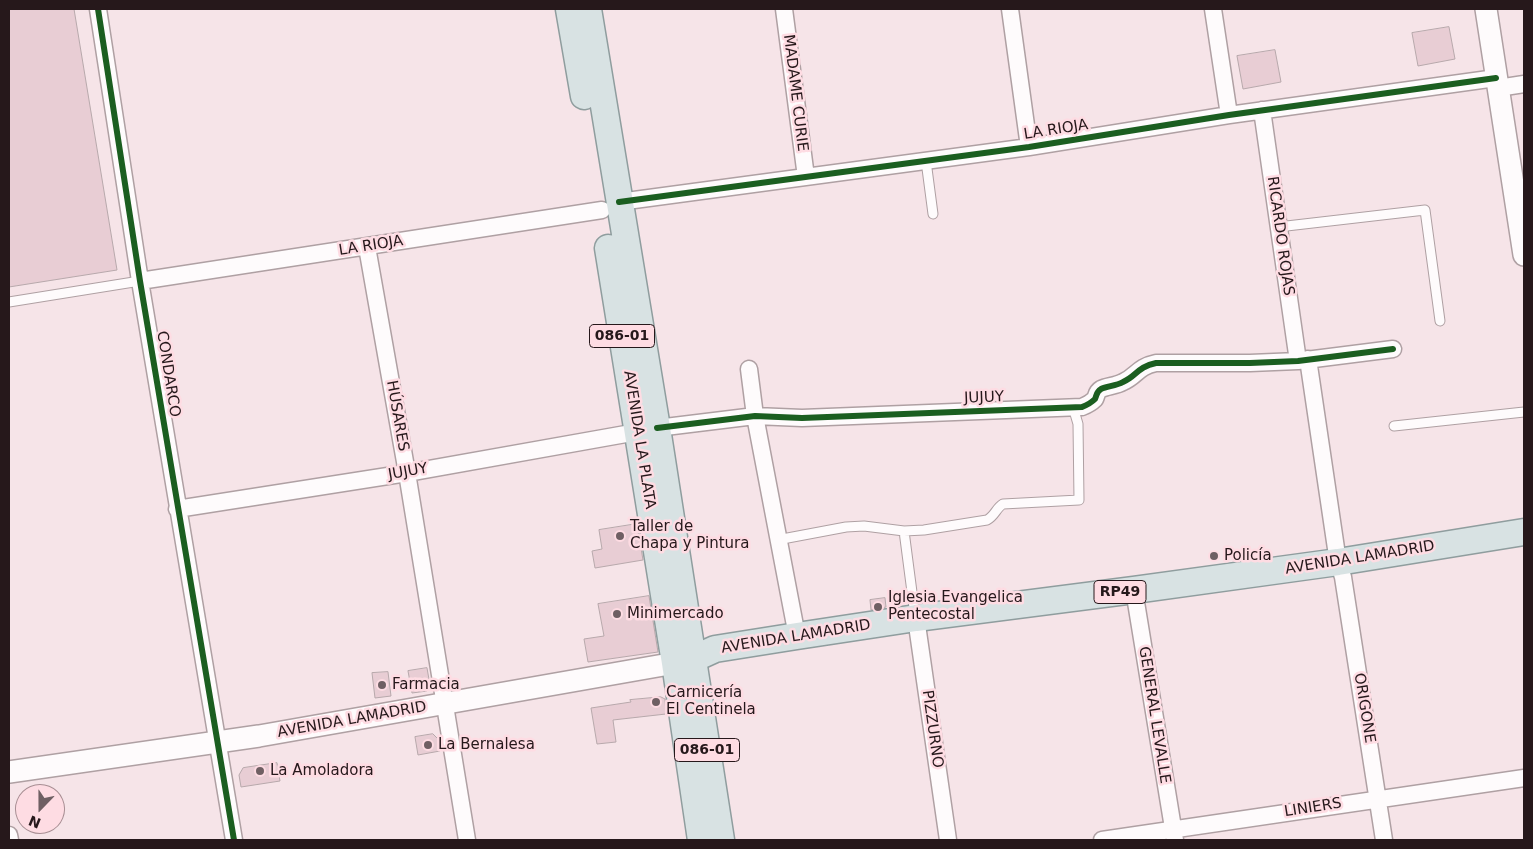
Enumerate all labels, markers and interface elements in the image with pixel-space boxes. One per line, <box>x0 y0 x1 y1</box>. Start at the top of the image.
street label: MADAME CURIE <box>779 33 811 153</box>
street label: LA RIOJA <box>1023 116 1089 144</box>
street label: RICARDO ROJAS <box>1263 175 1297 297</box>
street label: LA RIOJA <box>338 232 404 260</box>
road number: 086-01 <box>590 324 654 348</box>
street label: CONDARCO <box>152 330 184 418</box>
street label: AVENIDA LA PLATA <box>619 370 659 510</box>
street label: HÚSARES <box>382 379 412 453</box>
street label: JUJUY <box>964 388 1004 408</box>
street label: JUJUY <box>387 460 429 484</box>
place label: Taller de Chapa y Pintura <box>630 518 749 553</box>
marker: Taller de Chapa y Pintura <box>614 530 626 542</box>
street label: AVENIDA LAMADRID <box>1284 537 1436 579</box>
place label: Policía <box>1224 547 1272 565</box>
marker: Policía <box>1208 550 1220 562</box>
road number: RP49 <box>1094 580 1146 604</box>
place label: Iglesia Evangelica Pentecostal <box>888 589 1023 624</box>
marker: Iglesia Evangelica Pentecostal <box>872 601 884 613</box>
place label: Minimercado <box>627 605 724 623</box>
marker: Minimercado <box>611 608 623 620</box>
street label: AVENIDA LAMADRID <box>720 616 872 658</box>
street label: GENERAL LEVALLE <box>1134 645 1174 785</box>
street label: ORIGONE <box>1350 672 1378 744</box>
place label: Farmacia <box>392 676 460 694</box>
marker: Farmacia <box>376 679 388 691</box>
place label: Carnicería El Centinela <box>666 684 756 719</box>
street label: PIZZURNO <box>918 689 946 769</box>
marker: Carnicería El Centinela <box>650 696 662 708</box>
street label: AVENIDA LAMADRID <box>276 698 428 742</box>
place label: La Bernalesa <box>438 736 535 754</box>
road number: 086-01 <box>674 738 740 762</box>
marker: La Bernalesa <box>422 739 434 751</box>
place label: La Amoladora <box>270 762 374 780</box>
marker: La Amoladora <box>254 765 266 777</box>
north arrow <box>15 784 65 834</box>
street label: LINIERS <box>1283 795 1343 821</box>
text: N <box>26 812 43 832</box>

